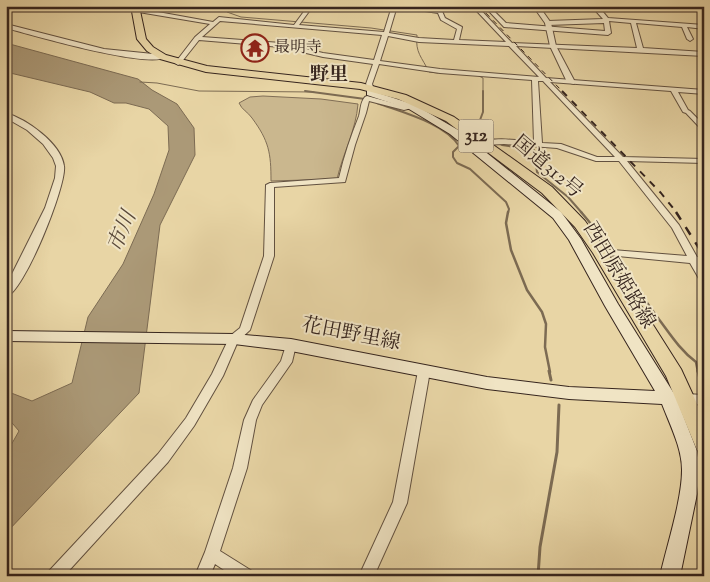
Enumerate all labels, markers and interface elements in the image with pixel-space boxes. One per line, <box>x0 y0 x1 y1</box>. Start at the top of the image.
temple icon: 最明寺 <box>240 33 270 63</box>
place label: 最明寺 <box>274 37 322 60</box>
district label: 野里 <box>310 62 348 89</box>
road number: 312 <box>458 120 494 152</box>
street label: 国道312号 <box>505 130 589 206</box>
water label: 市川 <box>101 205 146 257</box>
street label: 西田原姫路線 <box>575 217 661 335</box>
street label: 花田野里線 <box>299 311 403 359</box>

